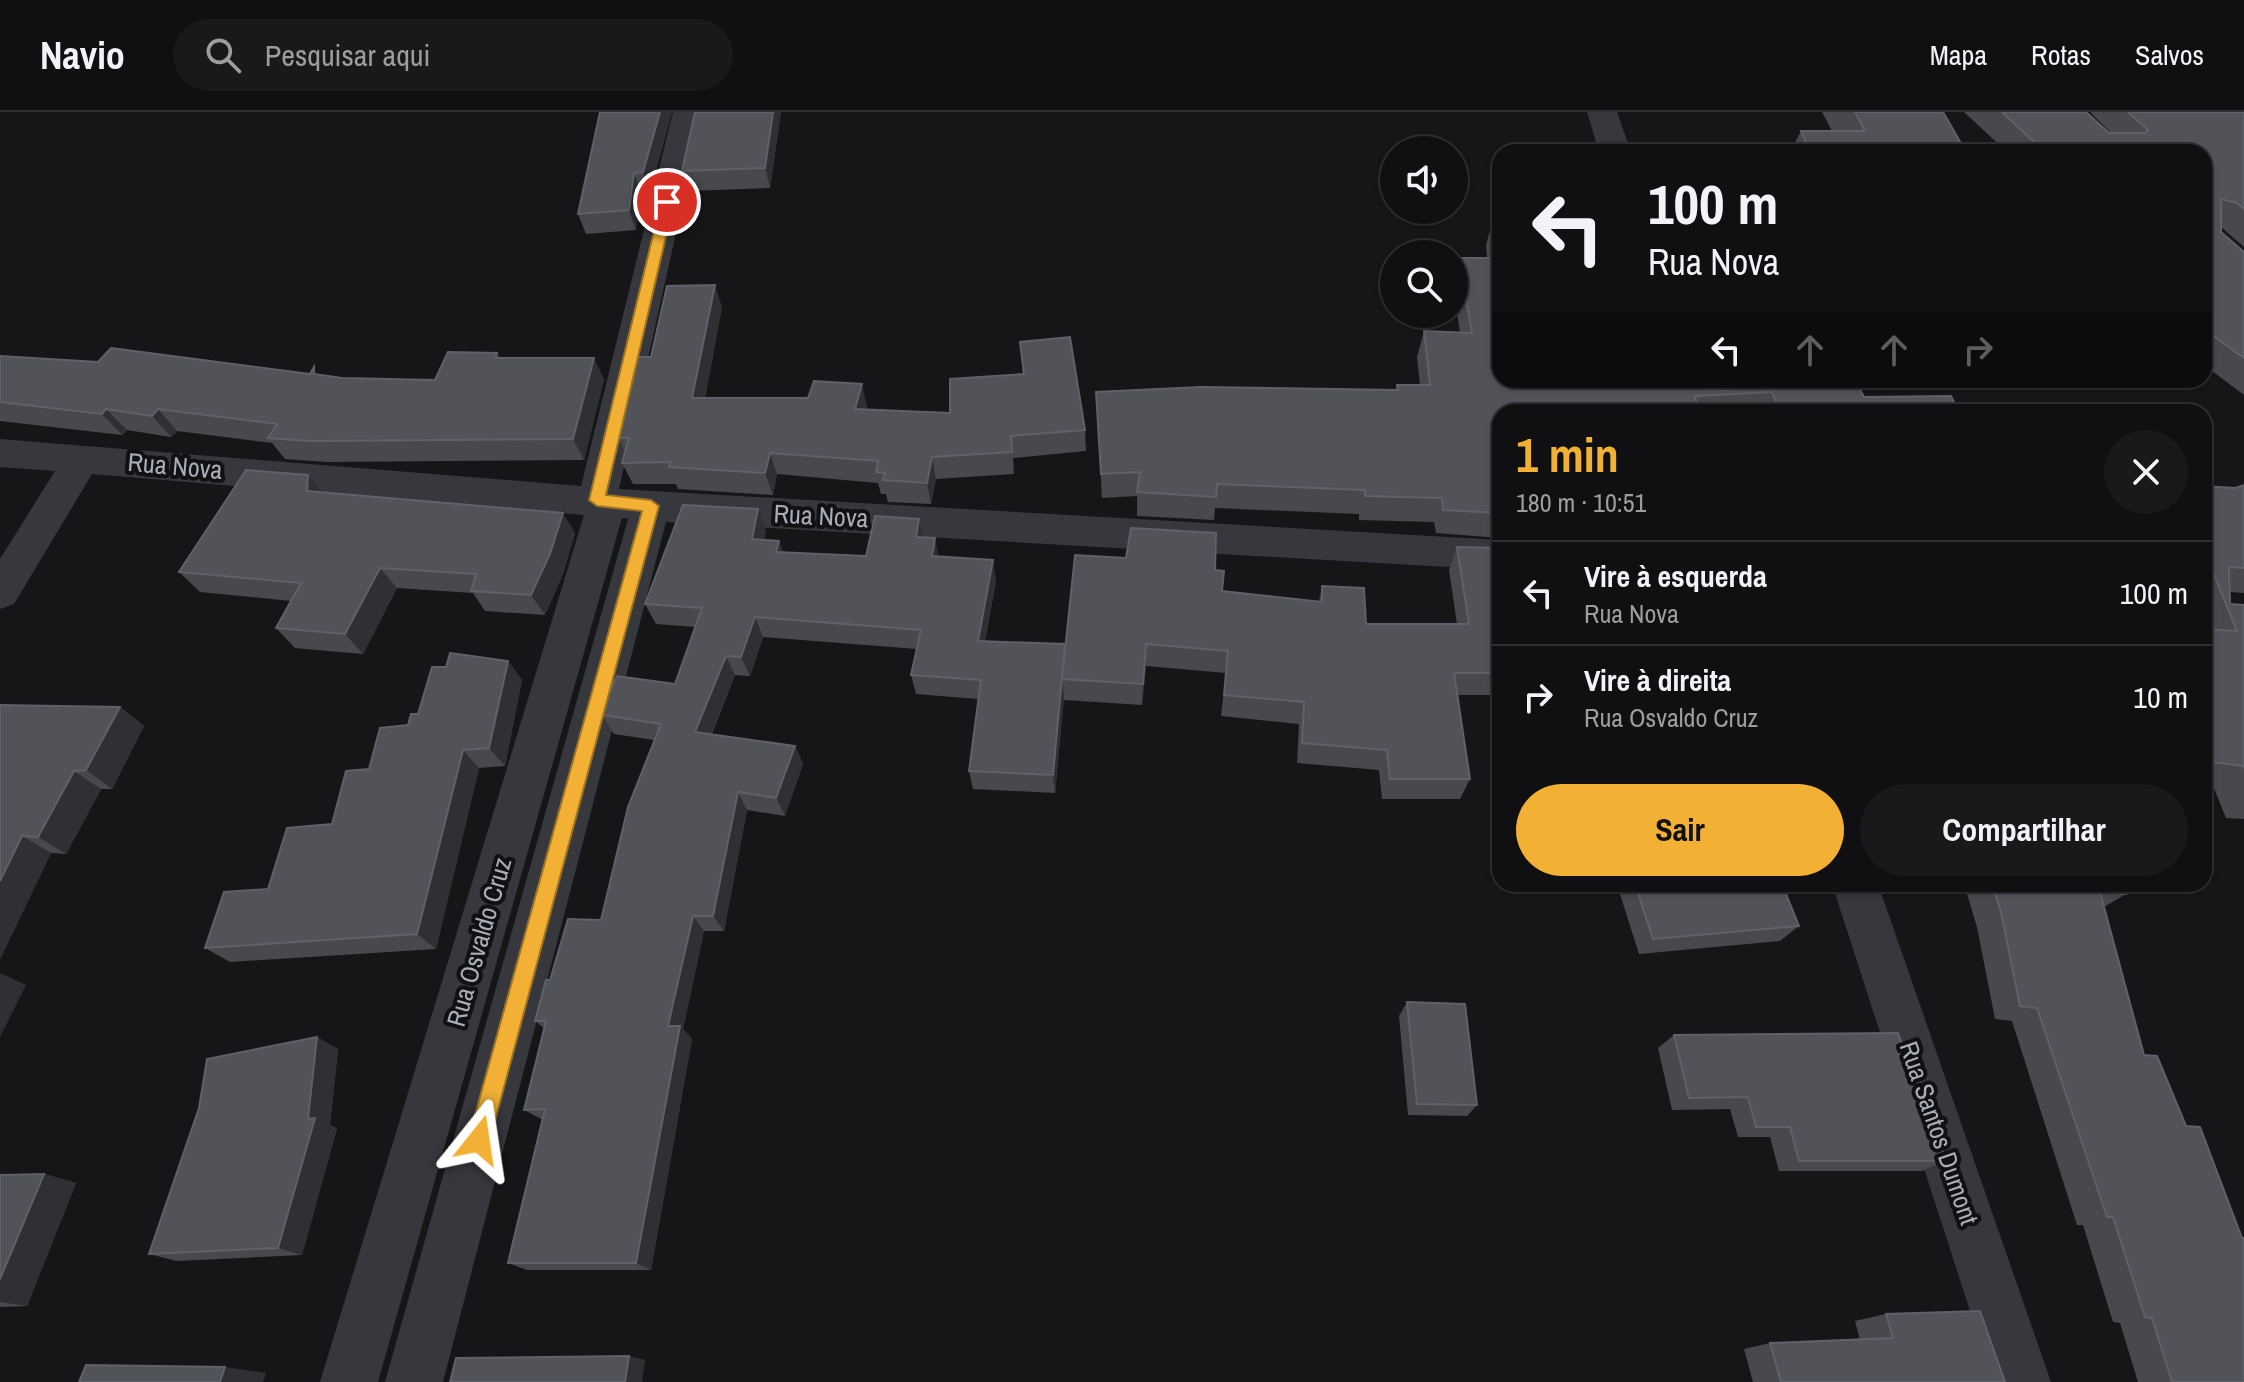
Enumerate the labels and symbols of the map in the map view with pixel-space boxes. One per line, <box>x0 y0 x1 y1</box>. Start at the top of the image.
pin <box>633 168 701 236</box>
street label: Rua Nova <box>126 444 224 487</box>
street label: Rua Nova <box>773 496 869 535</box>
street label: Rua Osvaldo Cruz <box>438 853 519 1030</box>
street label: Rua Santos Dumont <box>1892 1036 1987 1229</box>
position arrow <box>437 1098 521 1182</box>

